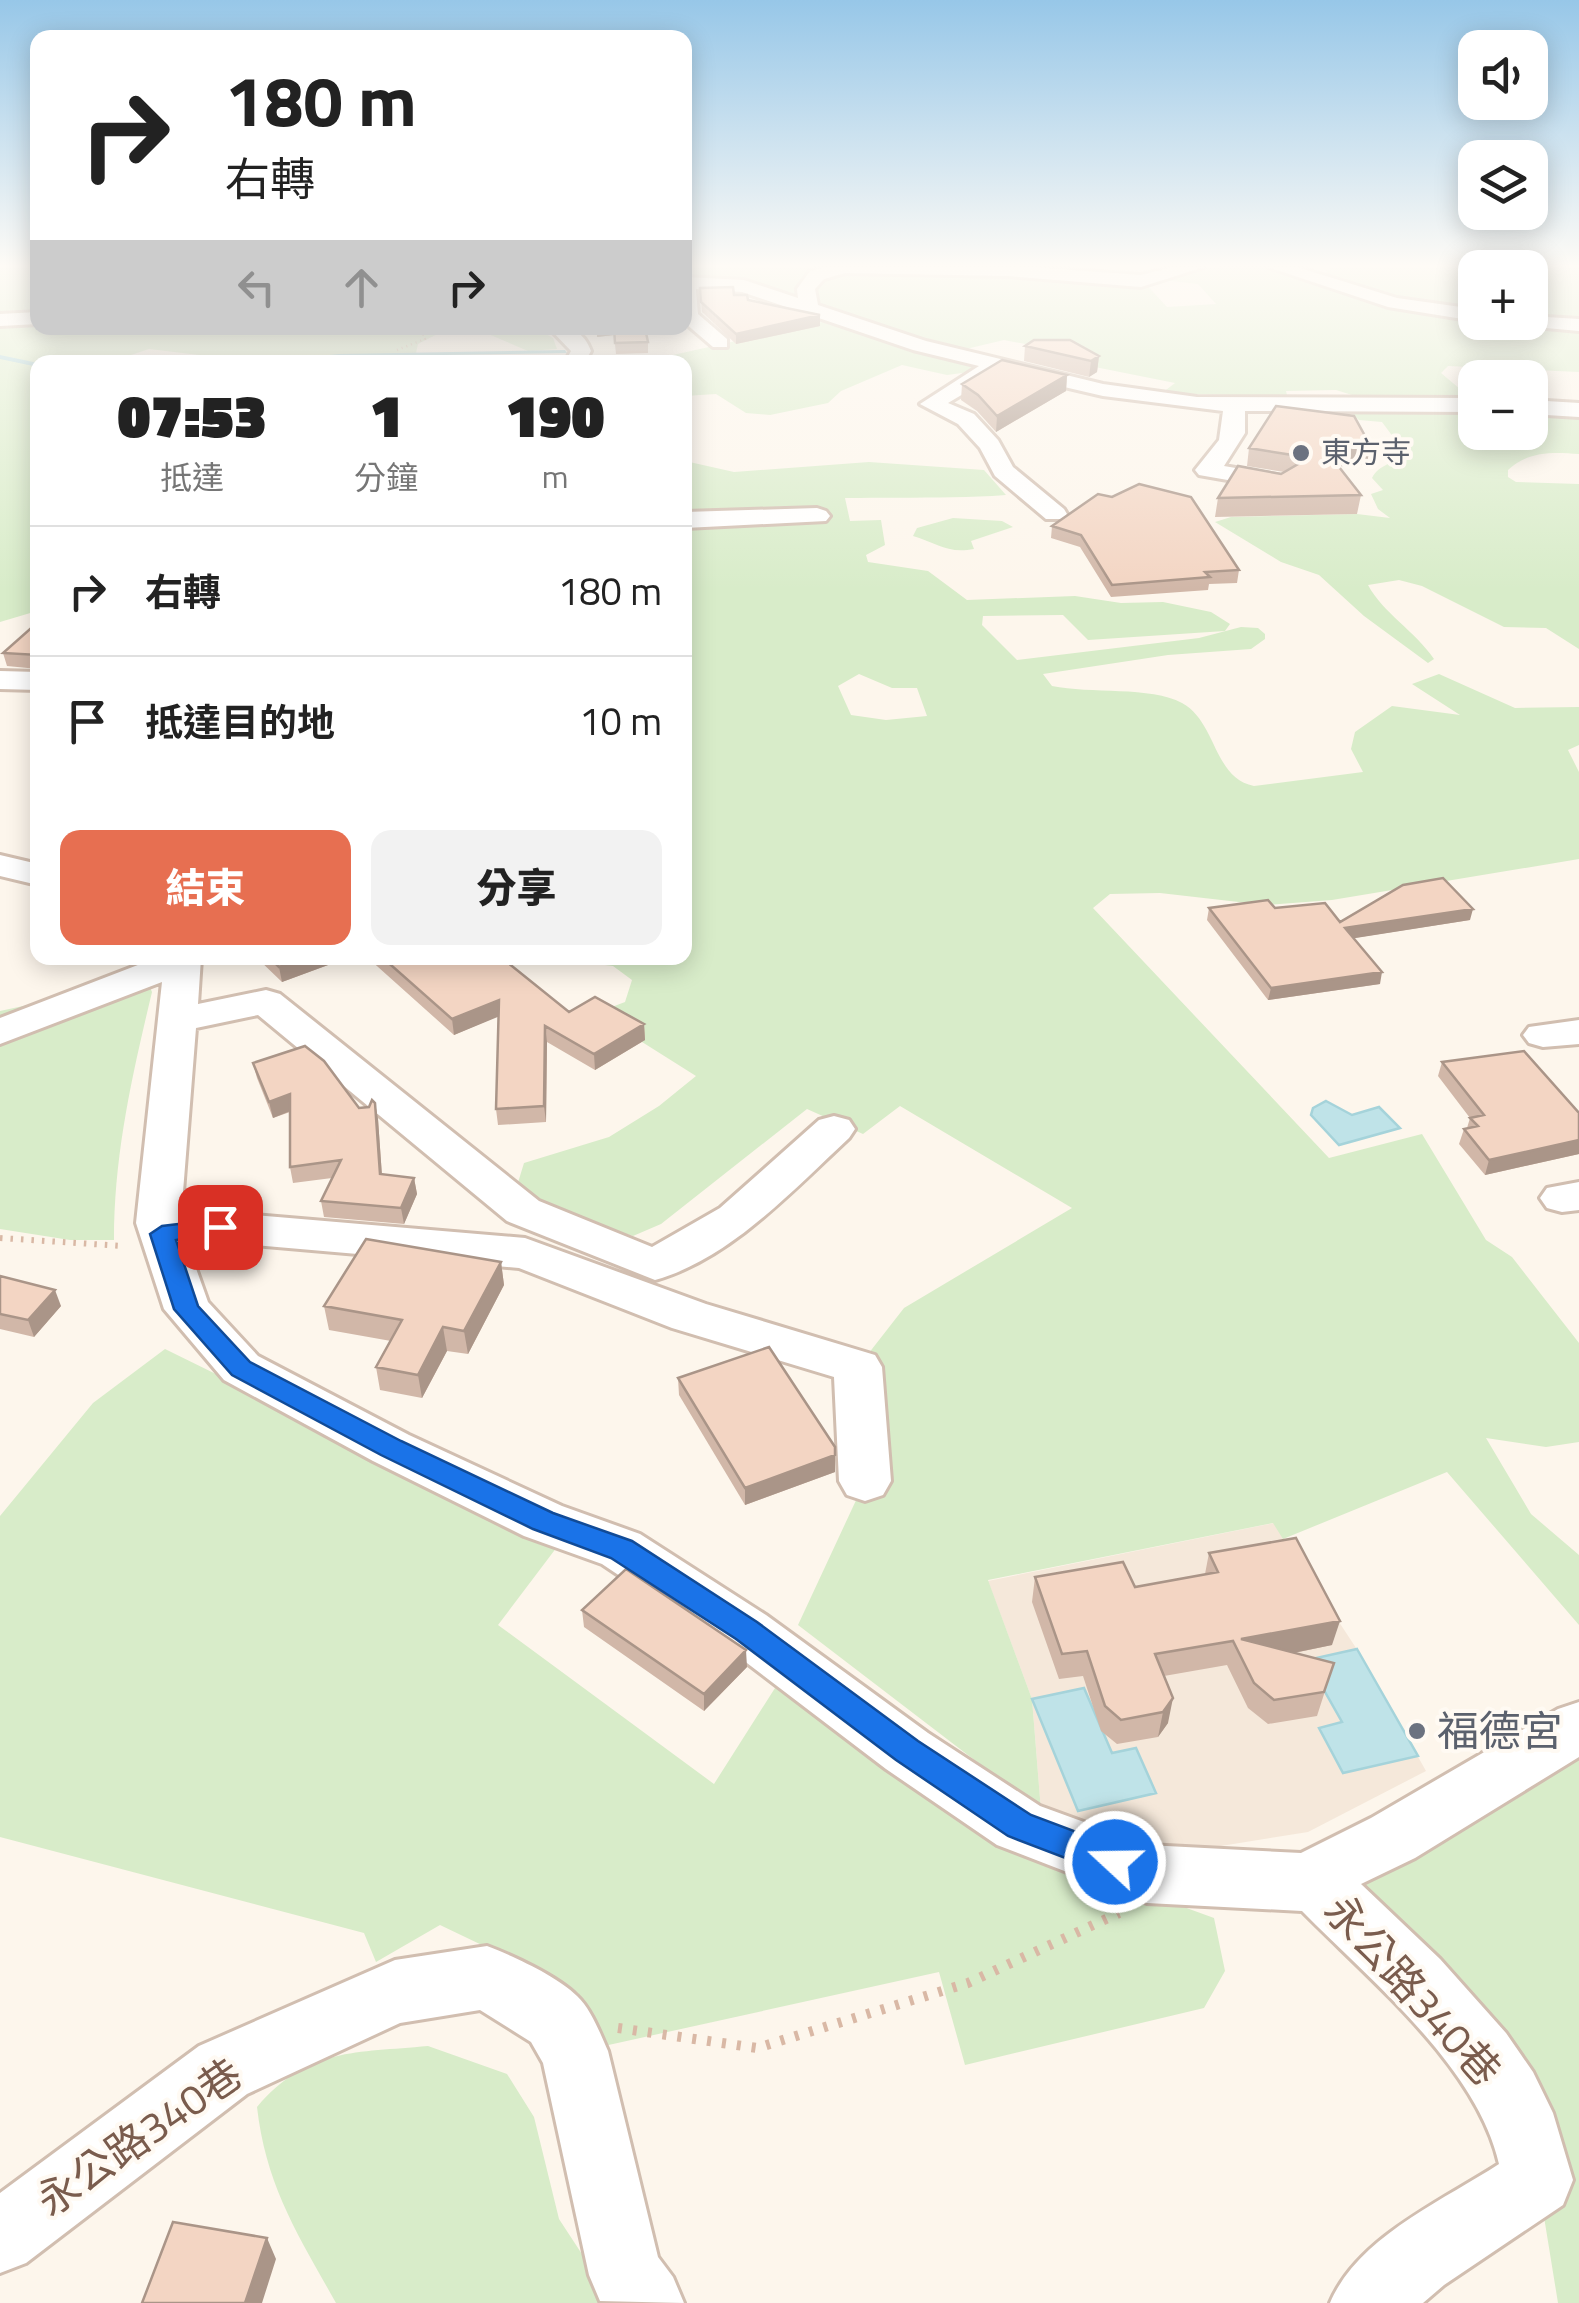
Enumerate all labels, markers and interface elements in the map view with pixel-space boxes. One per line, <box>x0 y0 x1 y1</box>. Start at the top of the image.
map controls <box>1458 30 1548 450</box>
button: sound <box>1458 30 1548 120</box>
text: 180 m <box>225 47 417 153</box>
icon: right <box>60 70 190 200</box>
button: layers <box>1458 140 1548 230</box>
text: 右轉 <box>225 144 315 212</box>
button: + <box>1458 250 1548 340</box>
icon: left <box>229 260 284 315</box>
icon: ahead <box>334 260 389 315</box>
icon: right <box>439 260 494 315</box>
button: − <box>1458 360 1548 450</box>
text: 07:53 <box>117 369 267 460</box>
text: 1 <box>370 369 403 460</box>
text: 190 <box>506 369 605 460</box>
place label: 東方寺 <box>1321 429 1411 475</box>
marker: 東方寺 <box>1290 442 1312 464</box>
text: m <box>542 452 568 500</box>
text: 抵達 <box>160 453 224 501</box>
text: 分鐘 <box>354 453 418 501</box>
text: 180 m <box>558 562 662 620</box>
text: 右轉 <box>145 563 221 621</box>
icon: right <box>60 564 115 619</box>
text: 10 m <box>579 692 662 750</box>
text: 抵達目的地 <box>145 693 335 751</box>
icon: arrive <box>60 694 115 749</box>
button: 結束 <box>60 830 351 945</box>
button: 分享 <box>371 830 662 945</box>
pin <box>178 1185 263 1270</box>
icon: arrive <box>193 1200 248 1255</box>
place label: 福德宮 <box>1437 1698 1563 1762</box>
marker: 福德宮 <box>1406 1720 1428 1742</box>
position arrow <box>1063 1810 1167 1914</box>
street label: 永公路340巷 <box>1310 1879 1517 2099</box>
street label: 永公路340巷 <box>22 2042 254 2231</box>

